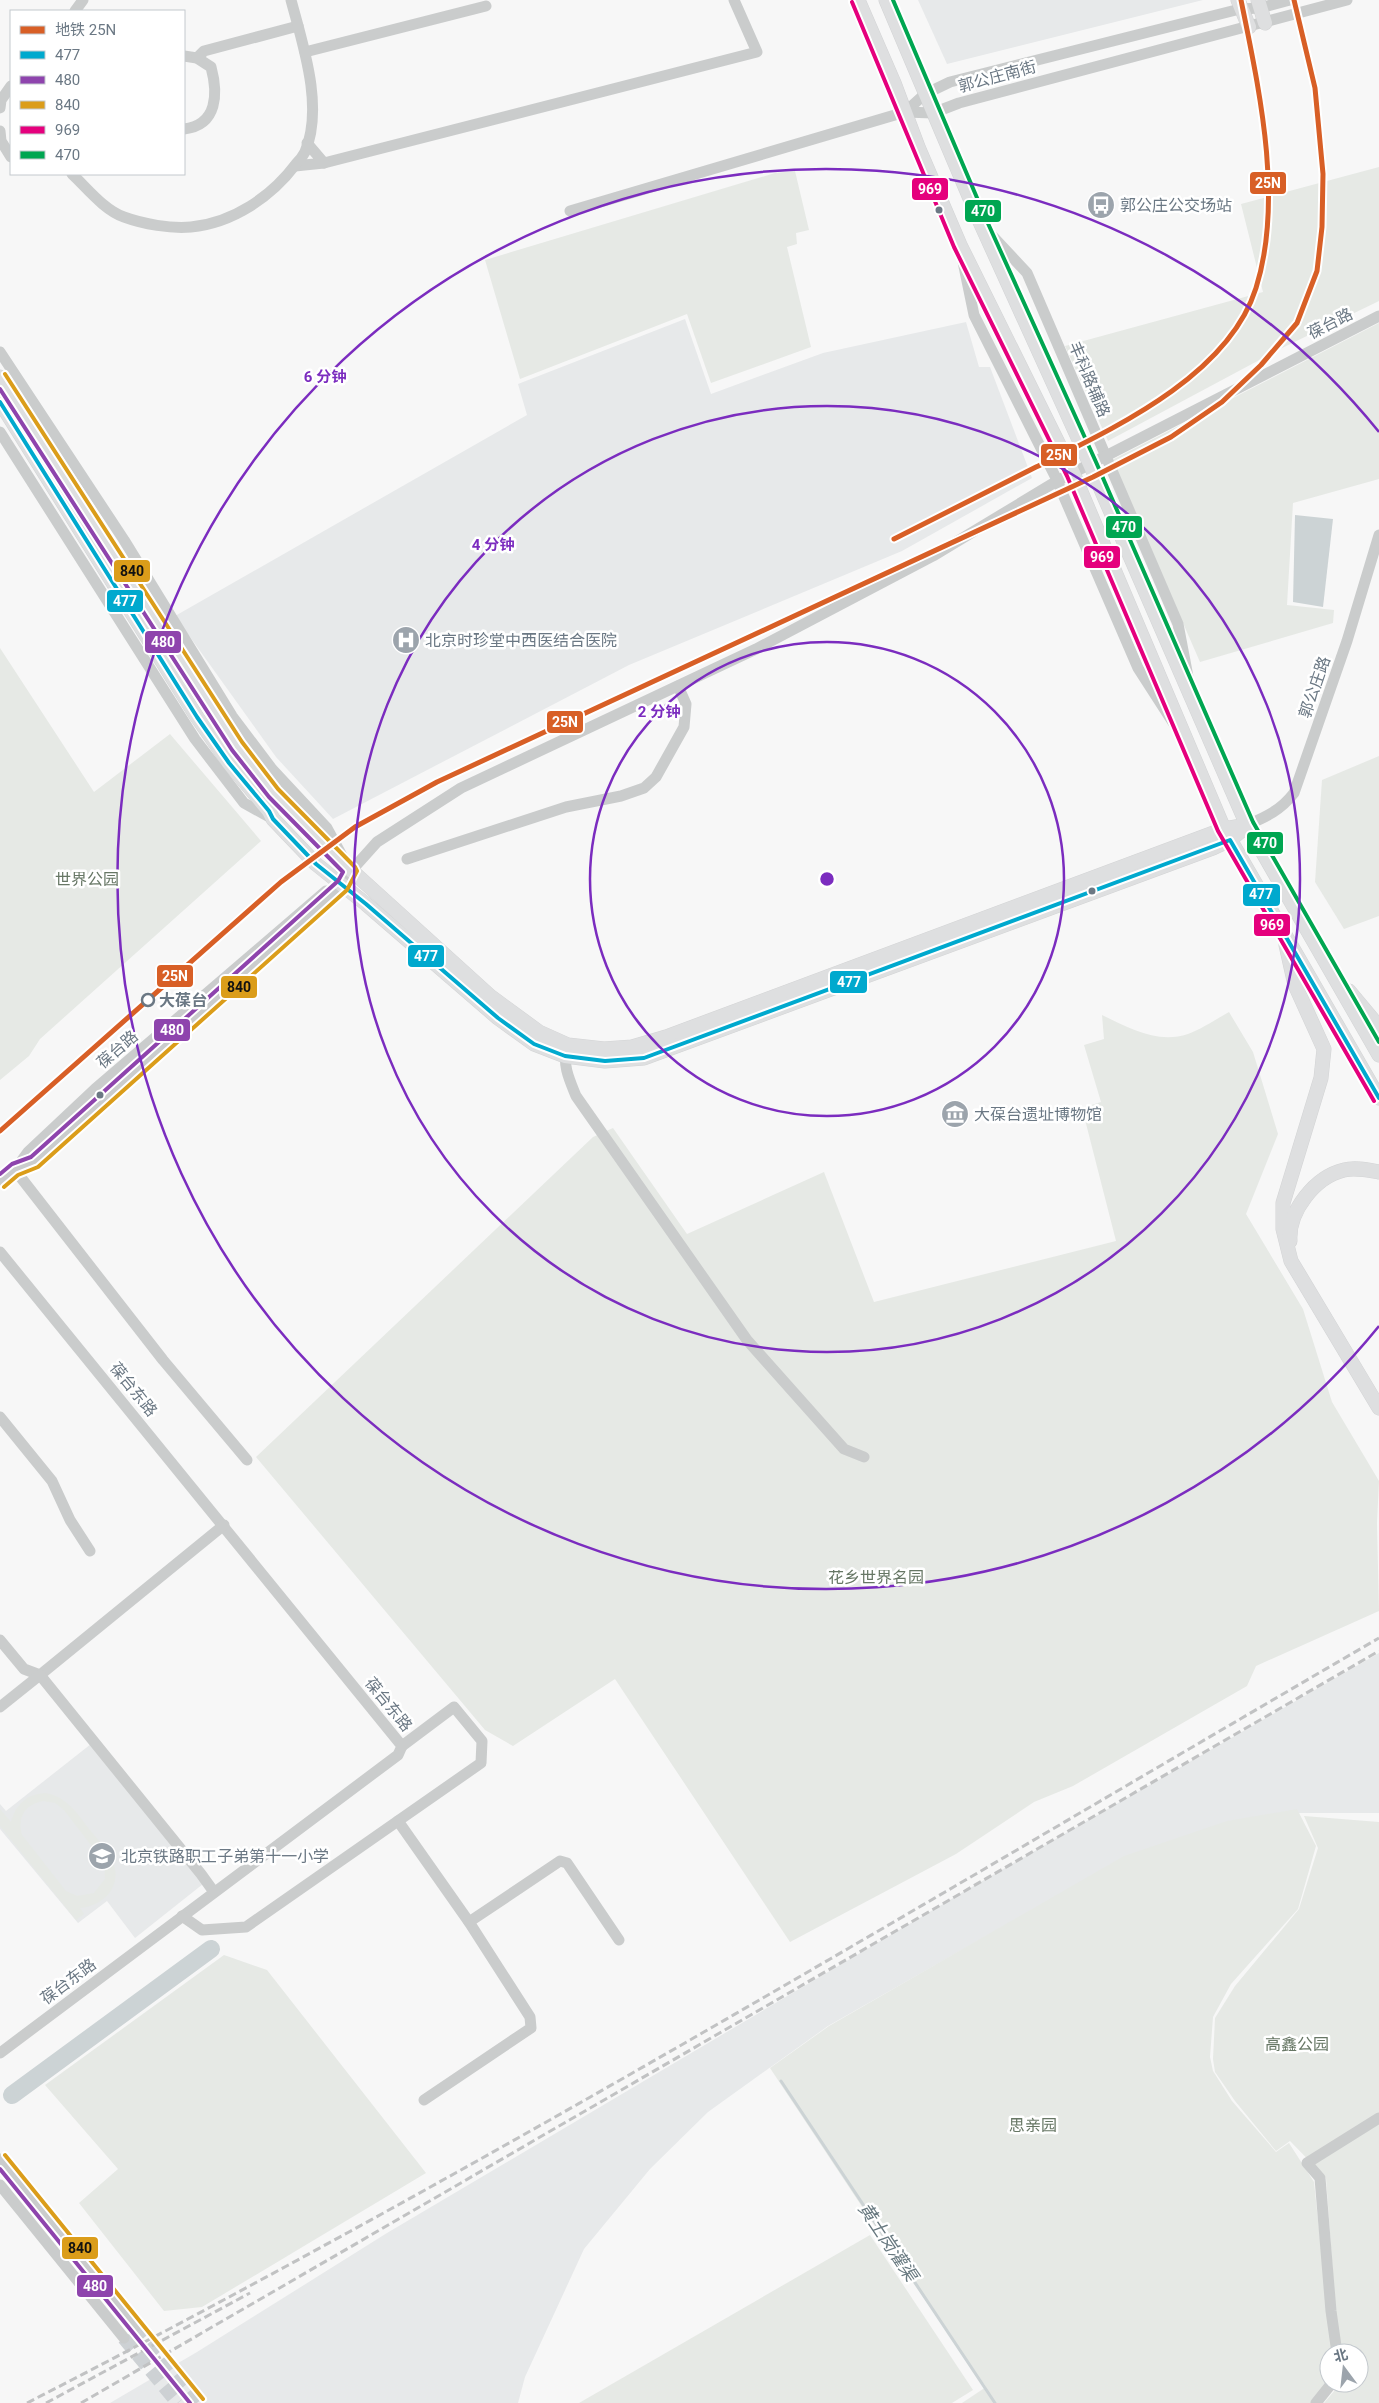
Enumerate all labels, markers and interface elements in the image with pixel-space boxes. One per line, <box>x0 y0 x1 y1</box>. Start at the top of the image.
legend <box>10 10 185 175</box>
text: 地铁 25N <box>55 21 116 39</box>
text: 477 <box>55 46 80 64</box>
street label: 郭公庄南街 <box>956 57 1038 96</box>
text: 480 <box>55 71 80 89</box>
text: 840 <box>55 96 80 114</box>
text: 969 <box>55 121 80 139</box>
text: 470 <box>55 146 80 164</box>
line badge: 25N <box>1249 171 1287 195</box>
text: 25N <box>1255 175 1281 191</box>
line badge: 969 <box>911 177 949 201</box>
text: 969 <box>918 181 942 197</box>
bus stop icon: 郭公庄公交场站 <box>1086 190 1116 220</box>
place label: 郭公庄公交场站 <box>1120 196 1232 215</box>
line badge: 470 <box>964 199 1002 223</box>
text: 470 <box>971 203 995 219</box>
unlabelled marker <box>934 205 944 215</box>
street label: 葆台路 <box>1305 304 1356 343</box>
street label: 丰科路辅路 <box>1065 339 1114 420</box>
text: 6 分钟 <box>304 368 346 386</box>
line badge: 25N <box>1040 443 1078 467</box>
text: 25N <box>1046 447 1072 463</box>
line badge: 470 <box>1105 515 1143 539</box>
text: 470 <box>1112 519 1136 535</box>
text: 4 分钟 <box>472 536 514 554</box>
line badge: 969 <box>1083 545 1121 569</box>
text: 969 <box>1090 549 1114 565</box>
line badge: 840 <box>113 559 151 583</box>
text: 840 <box>120 563 144 579</box>
line badge: 477 <box>106 589 144 613</box>
text: 477 <box>113 593 137 609</box>
hospital icon: 北京时珍堂中西医结合医院 <box>391 625 421 655</box>
line badge: 480 <box>144 630 182 654</box>
place label: 北京时珍堂中西医结合医院 <box>425 631 617 650</box>
text: 480 <box>151 634 175 650</box>
street label: 郭公庄路 <box>1295 654 1334 721</box>
text: 2 分钟 <box>638 703 680 721</box>
line badge: 25N <box>546 710 584 734</box>
text: 25N <box>552 714 578 730</box>
line badge: 470 <box>1246 831 1284 855</box>
text: 470 <box>1253 835 1277 851</box>
park label: 世界公园 <box>55 870 119 889</box>
centre of rings <box>818 870 836 888</box>
line badge: 477 <box>1242 883 1281 907</box>
unlabelled marker <box>1087 886 1097 896</box>
text: 477 <box>1249 886 1273 902</box>
line badge: 969 <box>1253 913 1291 937</box>
text: 969 <box>1260 917 1284 933</box>
line badge: 477 <box>407 944 445 968</box>
text: 477 <box>414 948 438 964</box>
line badge: 25N <box>156 964 194 988</box>
text: 25N <box>162 968 188 984</box>
line badge: 477 <box>829 970 868 994</box>
text: 477 <box>837 974 861 990</box>
line badge: 840 <box>220 975 258 999</box>
text: 840 <box>227 979 251 995</box>
place label: 大葆台 <box>159 991 207 1010</box>
marker: 大葆台 <box>141 993 155 1007</box>
line badge: 480 <box>153 1018 191 1042</box>
text: 480 <box>160 1022 184 1038</box>
street label: 葆台路 <box>93 1026 142 1072</box>
unlabelled marker <box>95 1090 105 1100</box>
museum icon: 大葆台遗址博物馆 <box>940 1099 970 1129</box>
place label: 大葆台遗址博物馆 <box>974 1105 1102 1124</box>
street label: 葆台东路 <box>106 1358 161 1420</box>
park label: 花乡世界名园 <box>828 1568 924 1587</box>
street label: 葆台东路 <box>361 1673 416 1735</box>
school or university icon: 北京铁路职工子弟第十一小学 <box>87 1841 117 1871</box>
place label: 北京铁路职工子弟第十一小学 <box>121 1847 329 1866</box>
street label: 葆台东路 <box>37 1955 100 2008</box>
park label: 高鑫公园 <box>1265 2035 1329 2054</box>
park label: 思亲园 <box>1009 2116 1057 2135</box>
water label: 黄土岗灌渠 <box>855 2199 924 2287</box>
line badge: 840 <box>61 2236 99 2260</box>
text: 840 <box>68 2240 92 2256</box>
line badge: 480 <box>76 2274 114 2298</box>
text: 480 <box>83 2278 107 2294</box>
north arrow <box>1319 2343 1369 2393</box>
text: 北 <box>1332 2346 1349 2365</box>

